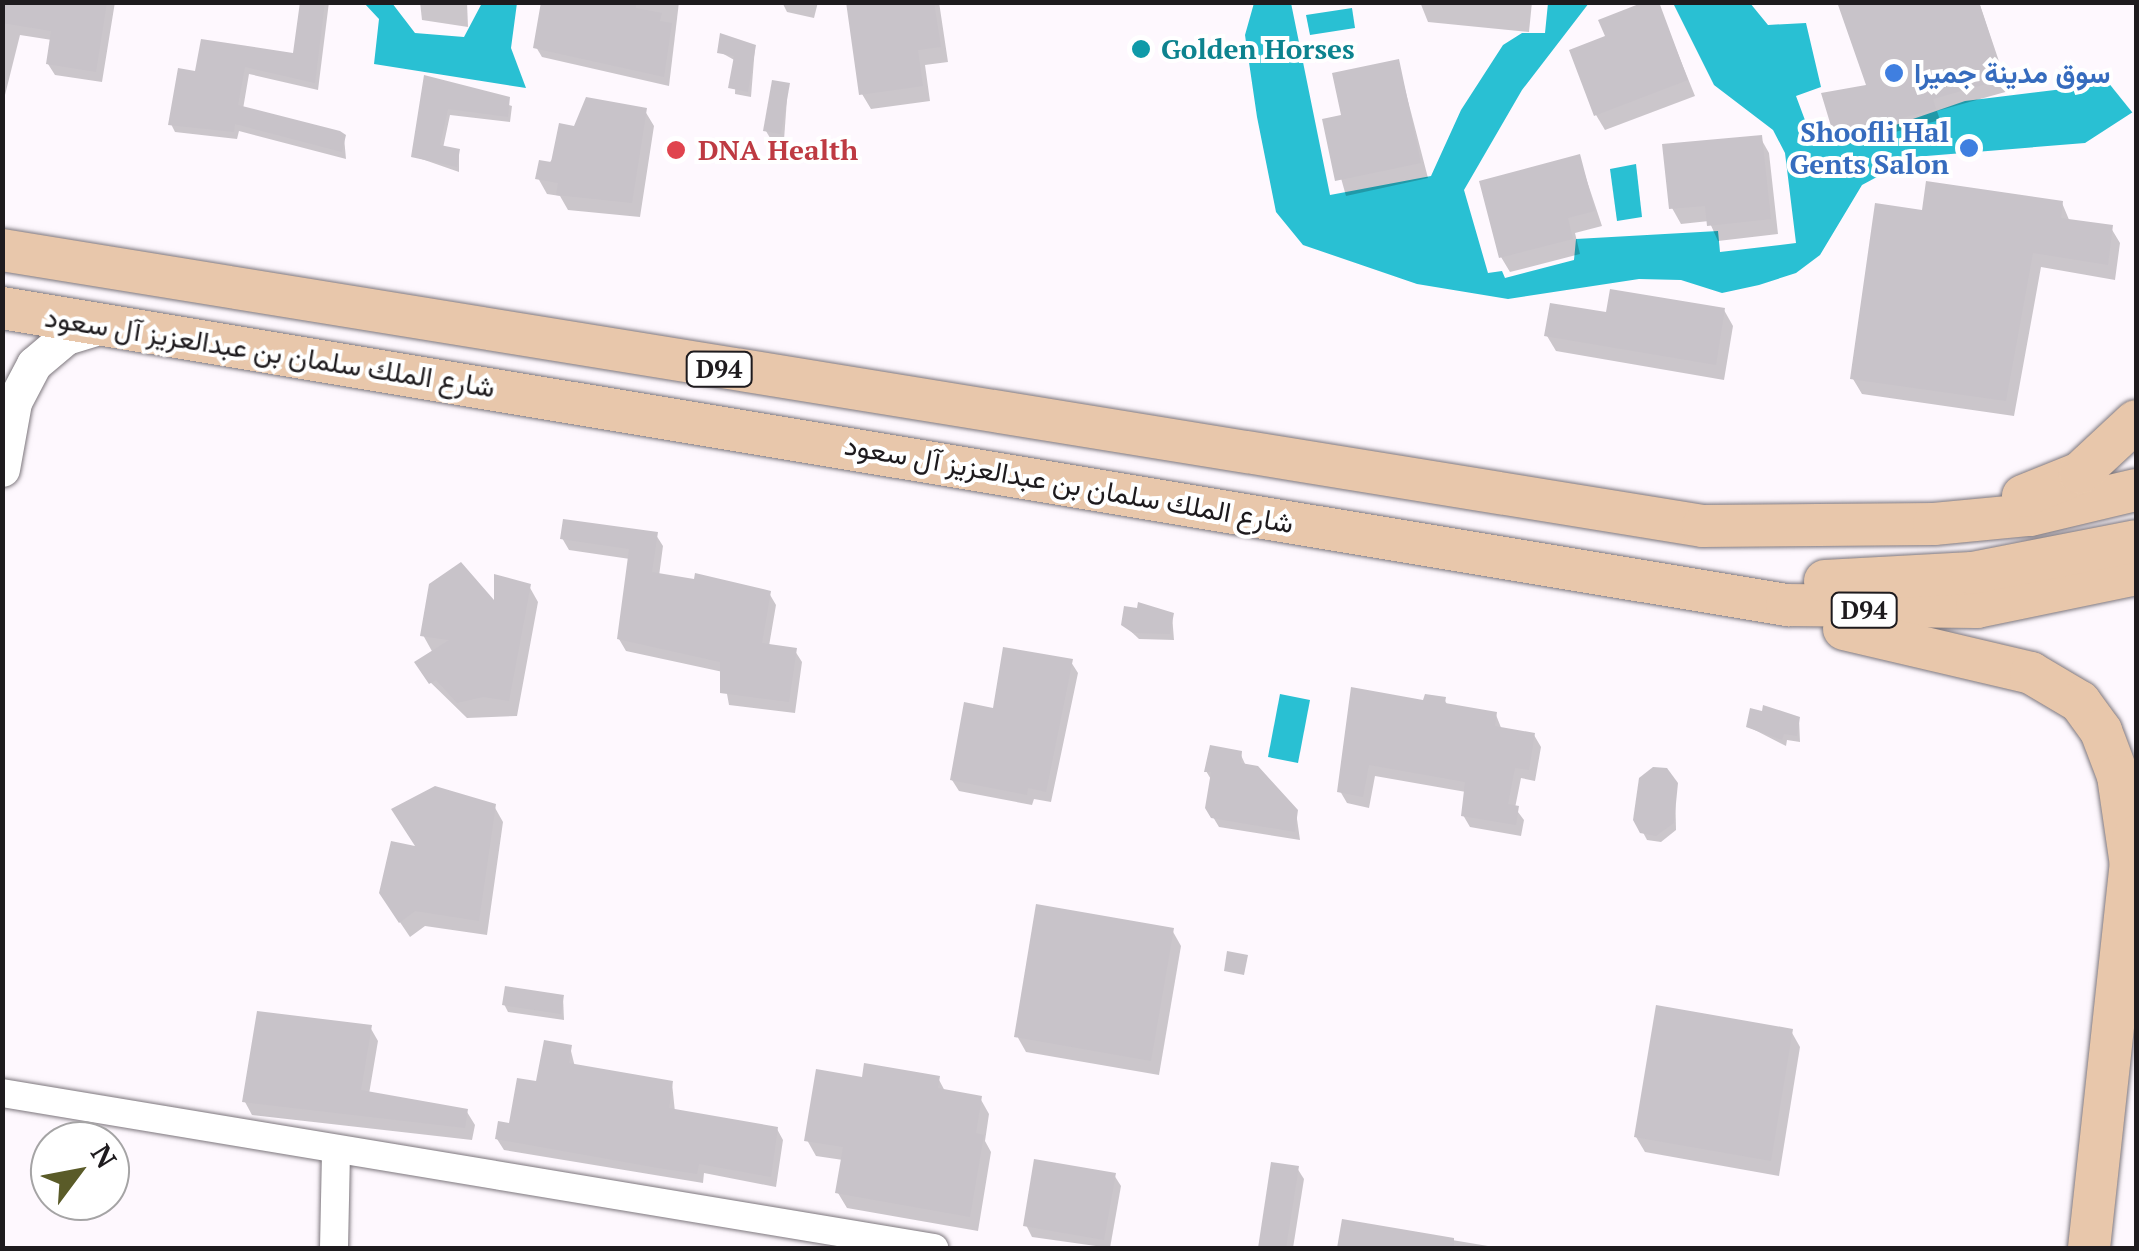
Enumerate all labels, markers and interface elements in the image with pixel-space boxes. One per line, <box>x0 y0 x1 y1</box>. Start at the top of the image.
place label: Golden Horses <box>1161 32 1355 66</box>
marker: Golden Horses <box>1130 38 1152 60</box>
place label: سوق مدينة جميرا <box>1914 56 2110 90</box>
marker: سوق مدينة جميرا <box>1883 62 1905 84</box>
place label: Shoofli Hal Gents Salon <box>1790 115 1949 181</box>
place label: DNA Health <box>698 133 858 167</box>
marker: DNA Health <box>663 137 689 163</box>
marker: Shoofli Hal Gents Salon <box>1958 137 1980 159</box>
street label: شارع الملك سلمان بن عبدالعزيز آل سعود <box>43 300 497 404</box>
road number: D94 <box>684 349 754 389</box>
street label: شارع الملك سلمان بن عبدالعزيز آل سعود <box>842 428 1296 540</box>
road number: D94 <box>1829 590 1899 630</box>
north arrow <box>30 1121 130 1221</box>
text: N <box>83 1137 125 1175</box>

